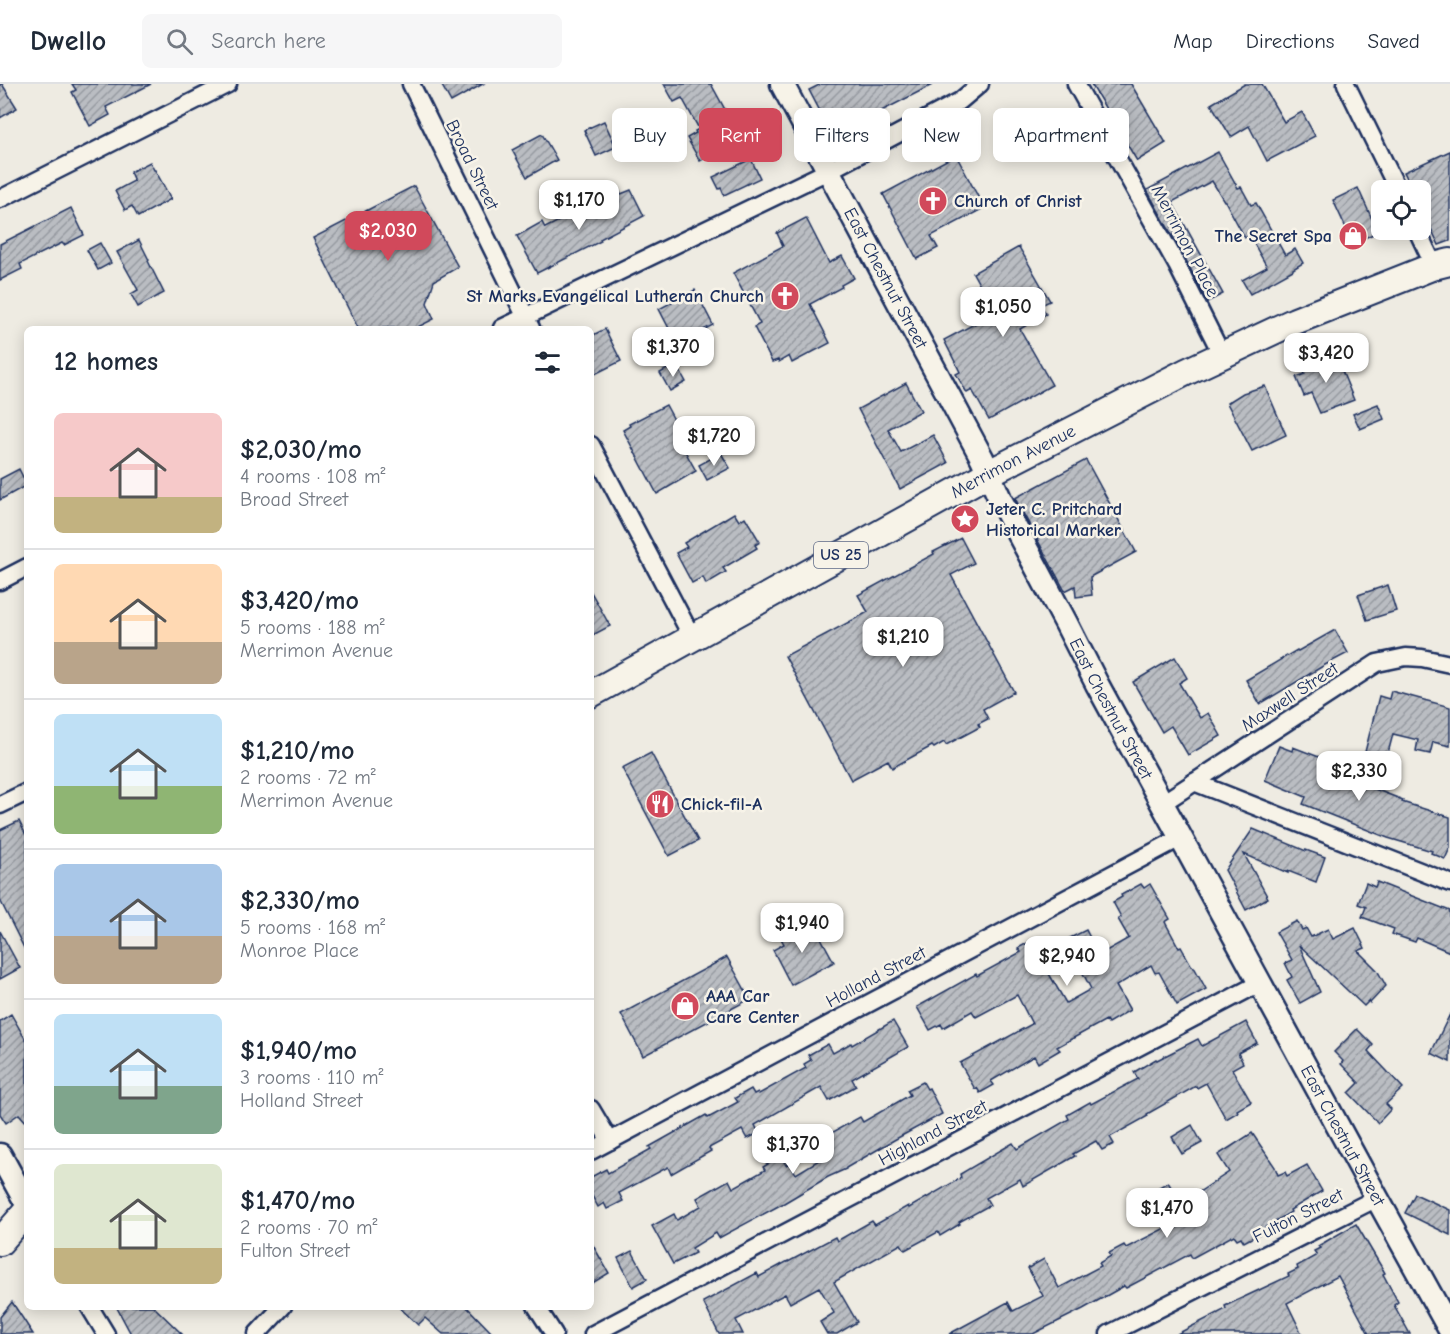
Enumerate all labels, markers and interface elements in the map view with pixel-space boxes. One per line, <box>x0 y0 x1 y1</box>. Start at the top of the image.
search box <box>142 14 562 68</box>
text: Dwello <box>30 25 106 57</box>
icon: search <box>163 25 196 58</box>
text: Search here <box>211 28 326 54</box>
text: Map <box>1173 29 1213 53</box>
text: Directions <box>1246 29 1335 53</box>
text: Saved <box>1368 29 1420 53</box>
chip: Buy <box>612 108 687 162</box>
chip: Rent <box>699 108 782 162</box>
chip: Filters <box>794 108 890 162</box>
chip: New <box>902 108 981 162</box>
chip: Apartment <box>993 108 1129 162</box>
street label: Broad Street <box>441 117 503 214</box>
pin: $1,170 <box>530 180 628 231</box>
map controls <box>1371 180 1431 240</box>
button: locate <box>1371 180 1431 240</box>
street label: Merrimon Place <box>1147 181 1223 301</box>
church icon: Church of Christ <box>917 185 949 217</box>
text: $1,170 <box>553 188 605 211</box>
place label: Church of Christ <box>954 191 1083 212</box>
street label: East Chestnut Street <box>840 204 932 353</box>
pin: $2,030 <box>339 211 437 262</box>
text: $2,030 <box>359 219 417 242</box>
shop icon: The Secret Spa <box>1337 220 1369 252</box>
place label: The Secret Spa <box>1214 226 1332 247</box>
church icon: St Marks Evangelical Lutheran Church <box>769 280 801 312</box>
place label: St Marks Evangelical Lutheran Church <box>466 286 764 307</box>
pin: $1,050 <box>954 287 1052 338</box>
text: $1,050 <box>974 295 1032 318</box>
pin: $1,370 <box>624 327 722 378</box>
pin: $3,420 <box>1277 333 1375 384</box>
text: $1,370 <box>646 335 700 358</box>
text: $3,420 <box>1298 341 1354 364</box>
icon: filters <box>531 346 564 379</box>
text: 12 homes <box>54 347 158 377</box>
pin: $1,720 <box>665 416 763 467</box>
street label: Merrimon Avenue <box>947 420 1079 503</box>
text: $1,720 <box>687 424 741 447</box>
text: $2,030/mo <box>240 435 362 465</box>
icon: home <box>102 437 174 509</box>
text: 4 rooms · 108 m² <box>240 465 385 488</box>
text: Broad Street <box>240 488 348 511</box>
place label: Jeter C. Pritchard Historical Marker <box>986 499 1122 541</box>
place icon: Jeter C. Pritchard Historical Marker <box>949 503 981 535</box>
road number: US 25 <box>814 542 868 568</box>
text: $3,420/mo <box>240 586 359 616</box>
icon: home <box>102 588 174 660</box>
text: 5 rooms · 188 m² <box>240 616 385 639</box>
pin: $1,210 <box>854 617 952 668</box>
text: $1,210 <box>877 625 929 648</box>
street label: East Chestnut Street <box>1065 635 1158 783</box>
text: Merrimon Avenue <box>240 639 393 662</box>
street label: Maxwell Street <box>1238 657 1343 736</box>
text: $1,210/mo <box>240 736 354 766</box>
icon: home <box>102 738 174 810</box>
pin: $2,330 <box>1310 751 1408 802</box>
text: $2,330 <box>1331 759 1387 782</box>
text: 2 rooms · 72 m² <box>240 766 376 789</box>
restaurant icon: Chick-fil-A <box>644 788 676 820</box>
text: Merrimon Avenue <box>240 789 393 812</box>
place label: Chick-fil-A <box>681 794 762 815</box>
text: $2,330/mo <box>240 886 360 916</box>
icon: home <box>102 888 174 960</box>
pin: $1,940 <box>753 903 851 954</box>
text: $1,940 <box>775 911 830 934</box>
text: 5 rooms · 168 m² <box>240 916 385 939</box>
pin: $2,940 <box>1018 936 1116 987</box>
text: Monroe Place <box>240 939 359 962</box>
street label: Holland Street <box>822 941 930 1012</box>
text: $2,940 <box>1038 944 1096 967</box>
place label: AAA Car Care Center <box>706 986 800 1028</box>
shop icon: AAA Car Care Center <box>669 990 701 1022</box>
text: $1,940/mo <box>240 1036 357 1066</box>
icon: home <box>102 1038 174 1110</box>
street label: East Chestnut Street <box>1296 1062 1390 1210</box>
text: 3 rooms · 110 m² <box>240 1066 384 1089</box>
text: Holland Street <box>240 1089 363 1112</box>
street label: Highland Street <box>875 1095 992 1170</box>
pin: $1,370 <box>744 1124 842 1175</box>
text: $1,370 <box>766 1132 820 1155</box>
street label: Fulton Street <box>1249 1184 1347 1248</box>
text: $1,470/mo <box>240 1186 355 1216</box>
icon: home <box>102 1188 174 1260</box>
pin: $1,470 <box>1118 1188 1216 1239</box>
text: $1,470 <box>1140 1196 1194 1219</box>
text: 2 rooms · 70 m² <box>240 1216 377 1239</box>
text: Fulton Street <box>240 1239 350 1262</box>

